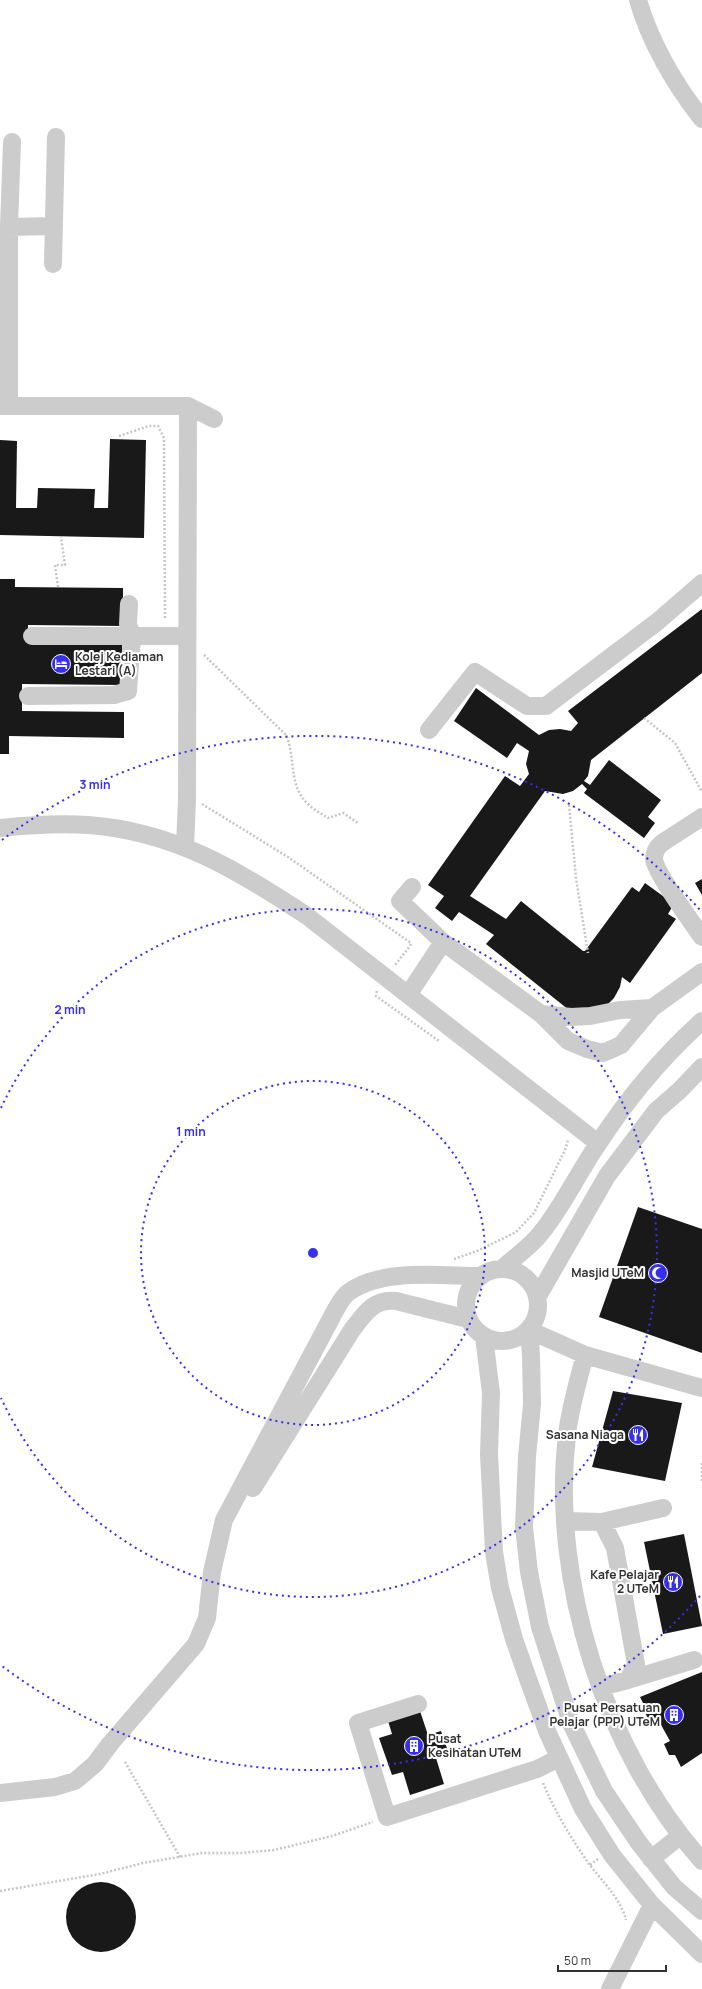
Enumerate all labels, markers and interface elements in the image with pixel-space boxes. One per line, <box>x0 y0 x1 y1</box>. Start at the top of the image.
place label: Kolej Kediaman Lestari (A) <box>75 648 164 679</box>
hotel icon: Kolej Kediaman Lestari (A) <box>50 653 72 675</box>
text: 3 min <box>79 776 111 793</box>
text: 2 min <box>54 1001 86 1018</box>
text: 1 min <box>176 1123 206 1140</box>
centre of rings <box>306 1246 320 1260</box>
mosque icon: Masjid UTeM <box>647 1262 669 1284</box>
place label: Masjid UTeM <box>571 1264 644 1281</box>
restaurant icon: Sasana Niaga <box>627 1424 649 1446</box>
place label: Sasana Niaga <box>546 1426 624 1443</box>
place label: Kafe Pelajar 2 UTeM <box>590 1566 659 1597</box>
restaurant icon: Kafe Pelajar 2 UTeM <box>662 1571 684 1593</box>
place label: Pusat Persatuan Pelajar (PPP) UTeM <box>549 1699 660 1730</box>
building icon: Pusat Persatuan Pelajar (PPP) UTeM <box>663 1704 685 1726</box>
place label: Pusat Kesihatan UTeM <box>428 1730 521 1761</box>
building icon: Pusat Kesihatan UTeM <box>403 1735 425 1757</box>
scale bar <box>558 1947 666 1973</box>
text: 50 m <box>564 1952 591 1969</box>

